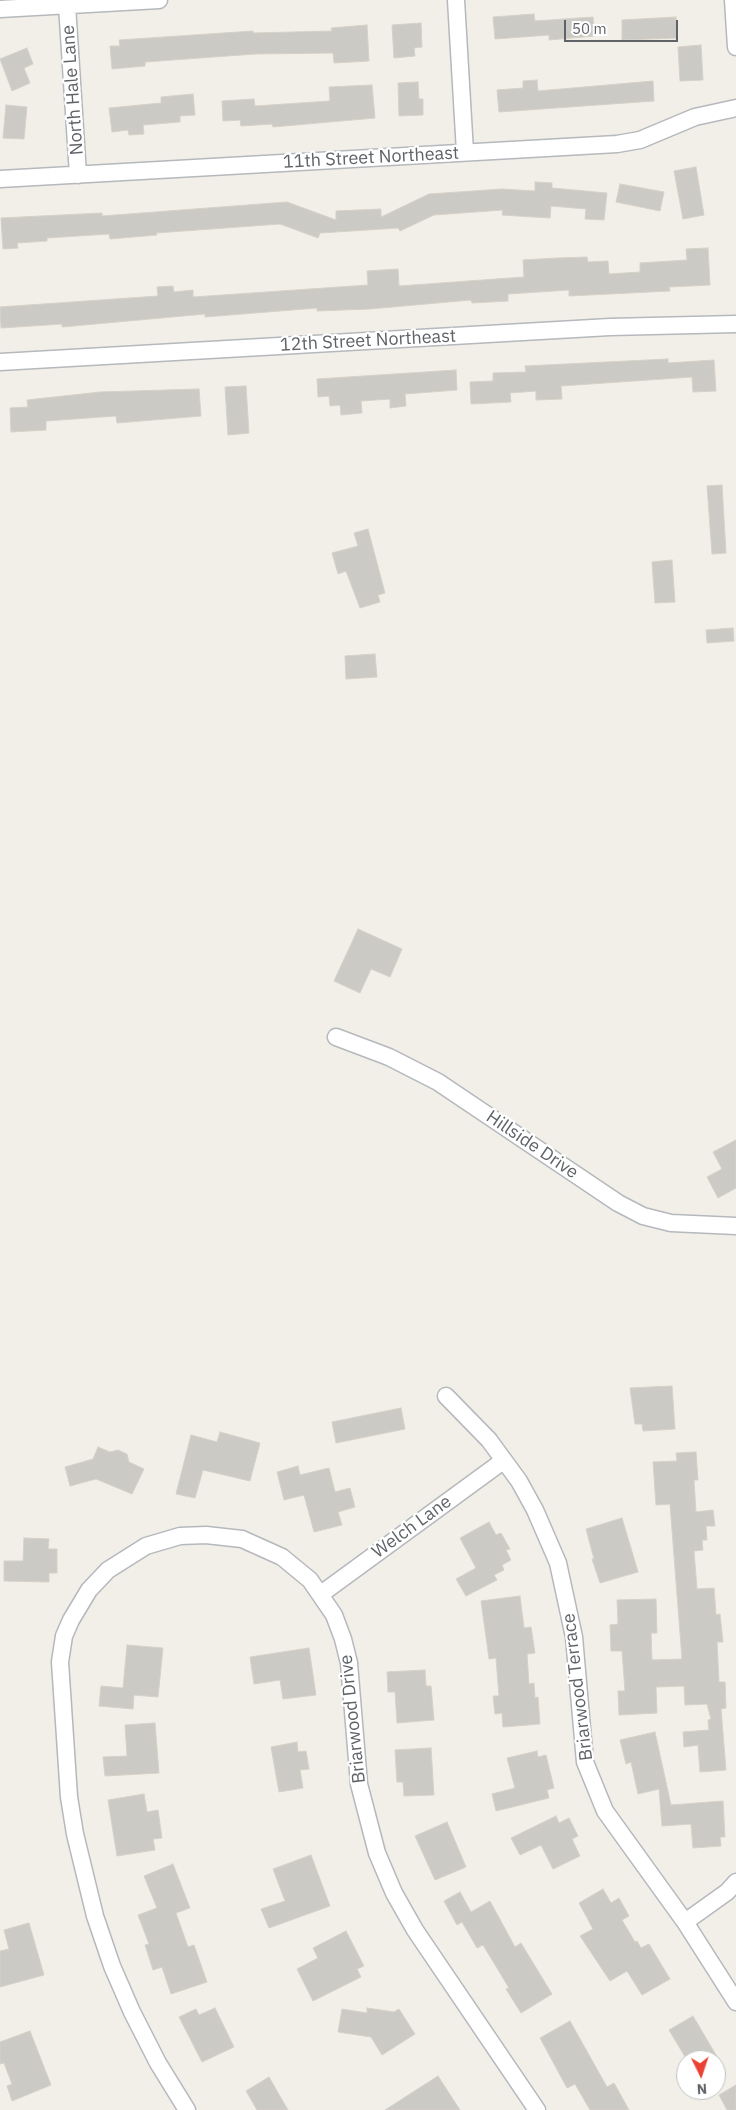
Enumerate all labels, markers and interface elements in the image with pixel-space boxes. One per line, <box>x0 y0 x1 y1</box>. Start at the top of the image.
scale bar <box>566 10 680 42</box>
text: 50 m <box>572 19 607 38</box>
street label: North Hale Lane <box>58 24 88 156</box>
street label: 11th Street Northeast <box>282 143 460 173</box>
street label: 12th Street Northeast <box>279 326 457 356</box>
street label: Hillside Drive <box>482 1106 582 1184</box>
street label: Welch Lane <box>368 1491 456 1563</box>
street label: Briarwood Terrace <box>558 1612 598 1762</box>
street label: Briarwood Drive <box>335 1653 371 1785</box>
north arrow <box>676 2050 726 2100</box>
text: N <box>696 2080 708 2098</box>

